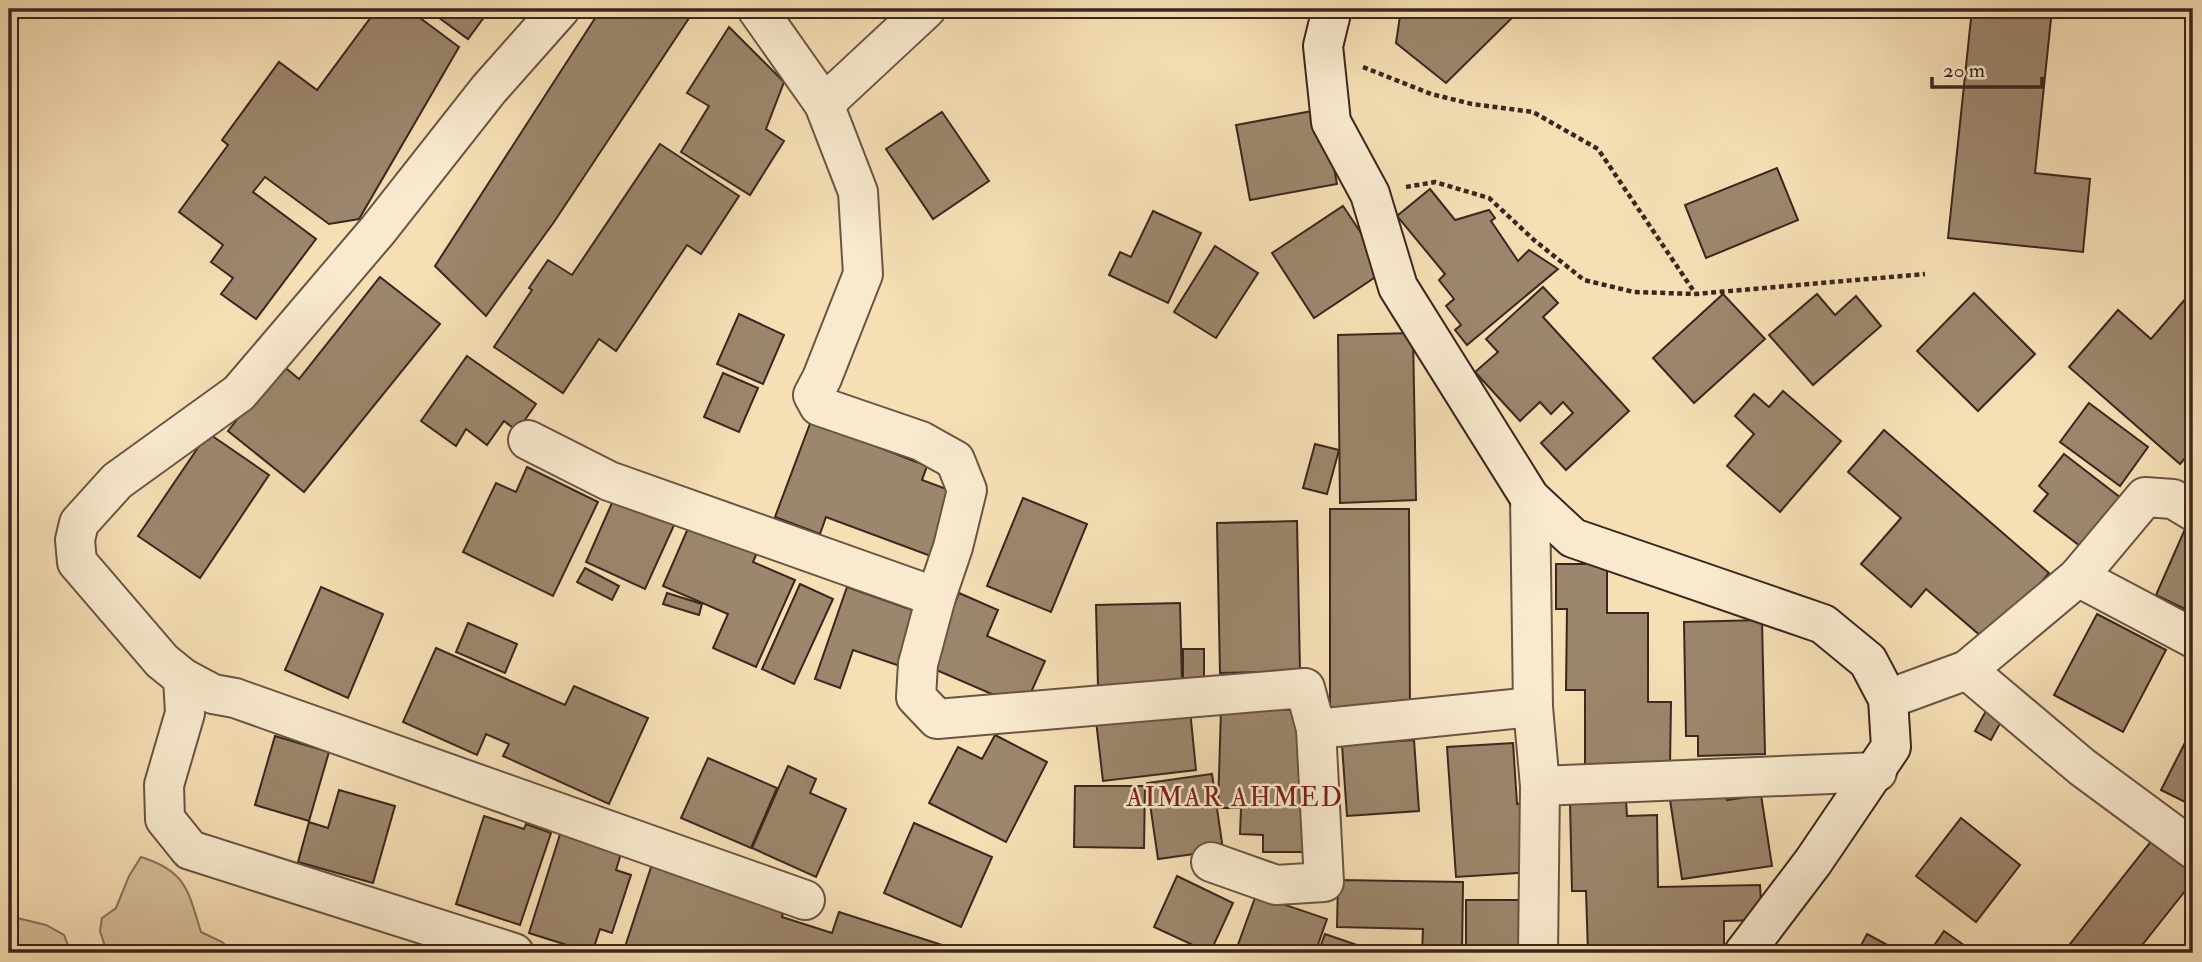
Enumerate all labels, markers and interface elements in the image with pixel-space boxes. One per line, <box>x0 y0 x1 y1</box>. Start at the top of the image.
scale bar <box>1932 46 2043 90</box>
text: 20 m <box>1943 57 1985 84</box>
district label: AIMAR AHMED <box>1125 782 1344 814</box>

